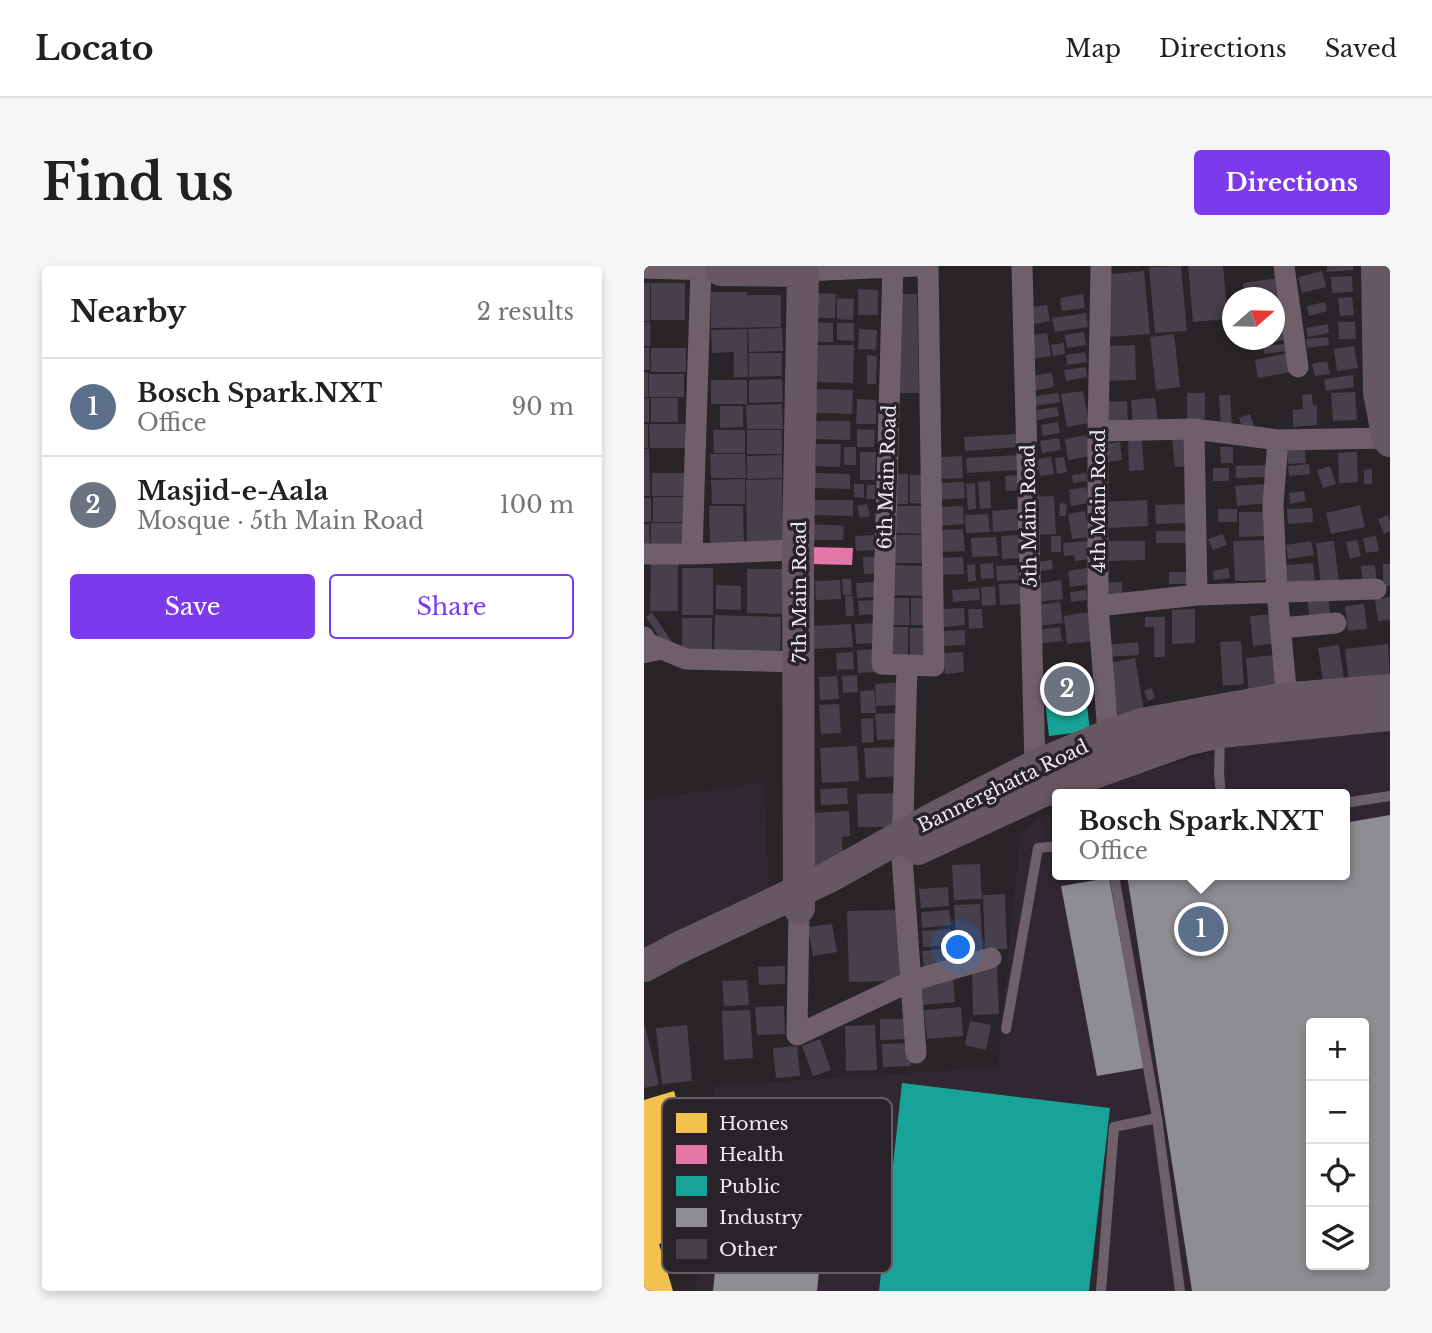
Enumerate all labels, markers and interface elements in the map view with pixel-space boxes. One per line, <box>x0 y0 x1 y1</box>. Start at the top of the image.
text: Locato <box>35 28 154 69</box>
text: Map <box>1065 34 1121 63</box>
text: Directions <box>1159 34 1287 63</box>
text: Saved <box>1325 34 1397 63</box>
button: Directions <box>1194 150 1390 215</box>
text: Find us <box>42 152 234 213</box>
north arrow <box>1222 287 1285 350</box>
text: Nearby <box>70 293 186 330</box>
text: 2 results <box>477 298 574 326</box>
text: Bosch Spark.NXT <box>137 377 382 409</box>
text: 1 <box>88 393 98 421</box>
text: 90 m <box>512 393 574 421</box>
street label: 6th Main Road <box>873 404 901 550</box>
text: Office <box>137 409 207 437</box>
street label: 4th Main Road <box>1087 429 1110 573</box>
street label: 5th Main Road <box>1016 444 1042 588</box>
text: Masjid-e-Aala <box>137 475 328 507</box>
text: 2 <box>86 491 100 519</box>
text: 100 m <box>500 491 574 519</box>
text: Mosque · 5th Main Road <box>137 507 424 535</box>
street label: 7th Main Road <box>788 521 811 663</box>
button: Save <box>70 574 315 639</box>
button: Share <box>329 574 574 639</box>
pin: 2 <box>1044 663 1090 715</box>
street label: Bannerghatta Road <box>914 735 1092 837</box>
popup <box>1052 789 1350 880</box>
text: Bosch Spark.NXT <box>1078 805 1324 837</box>
text: Office <box>1078 837 1148 865</box>
pin: 1 <box>1178 903 1224 955</box>
your location <box>941 930 975 964</box>
map controls <box>1306 1018 1369 1270</box>
button: + <box>1306 1018 1369 1081</box>
button: − <box>1306 1081 1369 1144</box>
legend <box>662 1098 892 1273</box>
text: Homes <box>719 1112 788 1135</box>
text: Health <box>719 1143 784 1166</box>
button: locate <box>1306 1144 1369 1207</box>
text: Public <box>719 1175 780 1198</box>
text: Industry <box>719 1206 803 1229</box>
button: layers <box>1306 1207 1369 1270</box>
text: Other <box>719 1238 777 1261</box>

